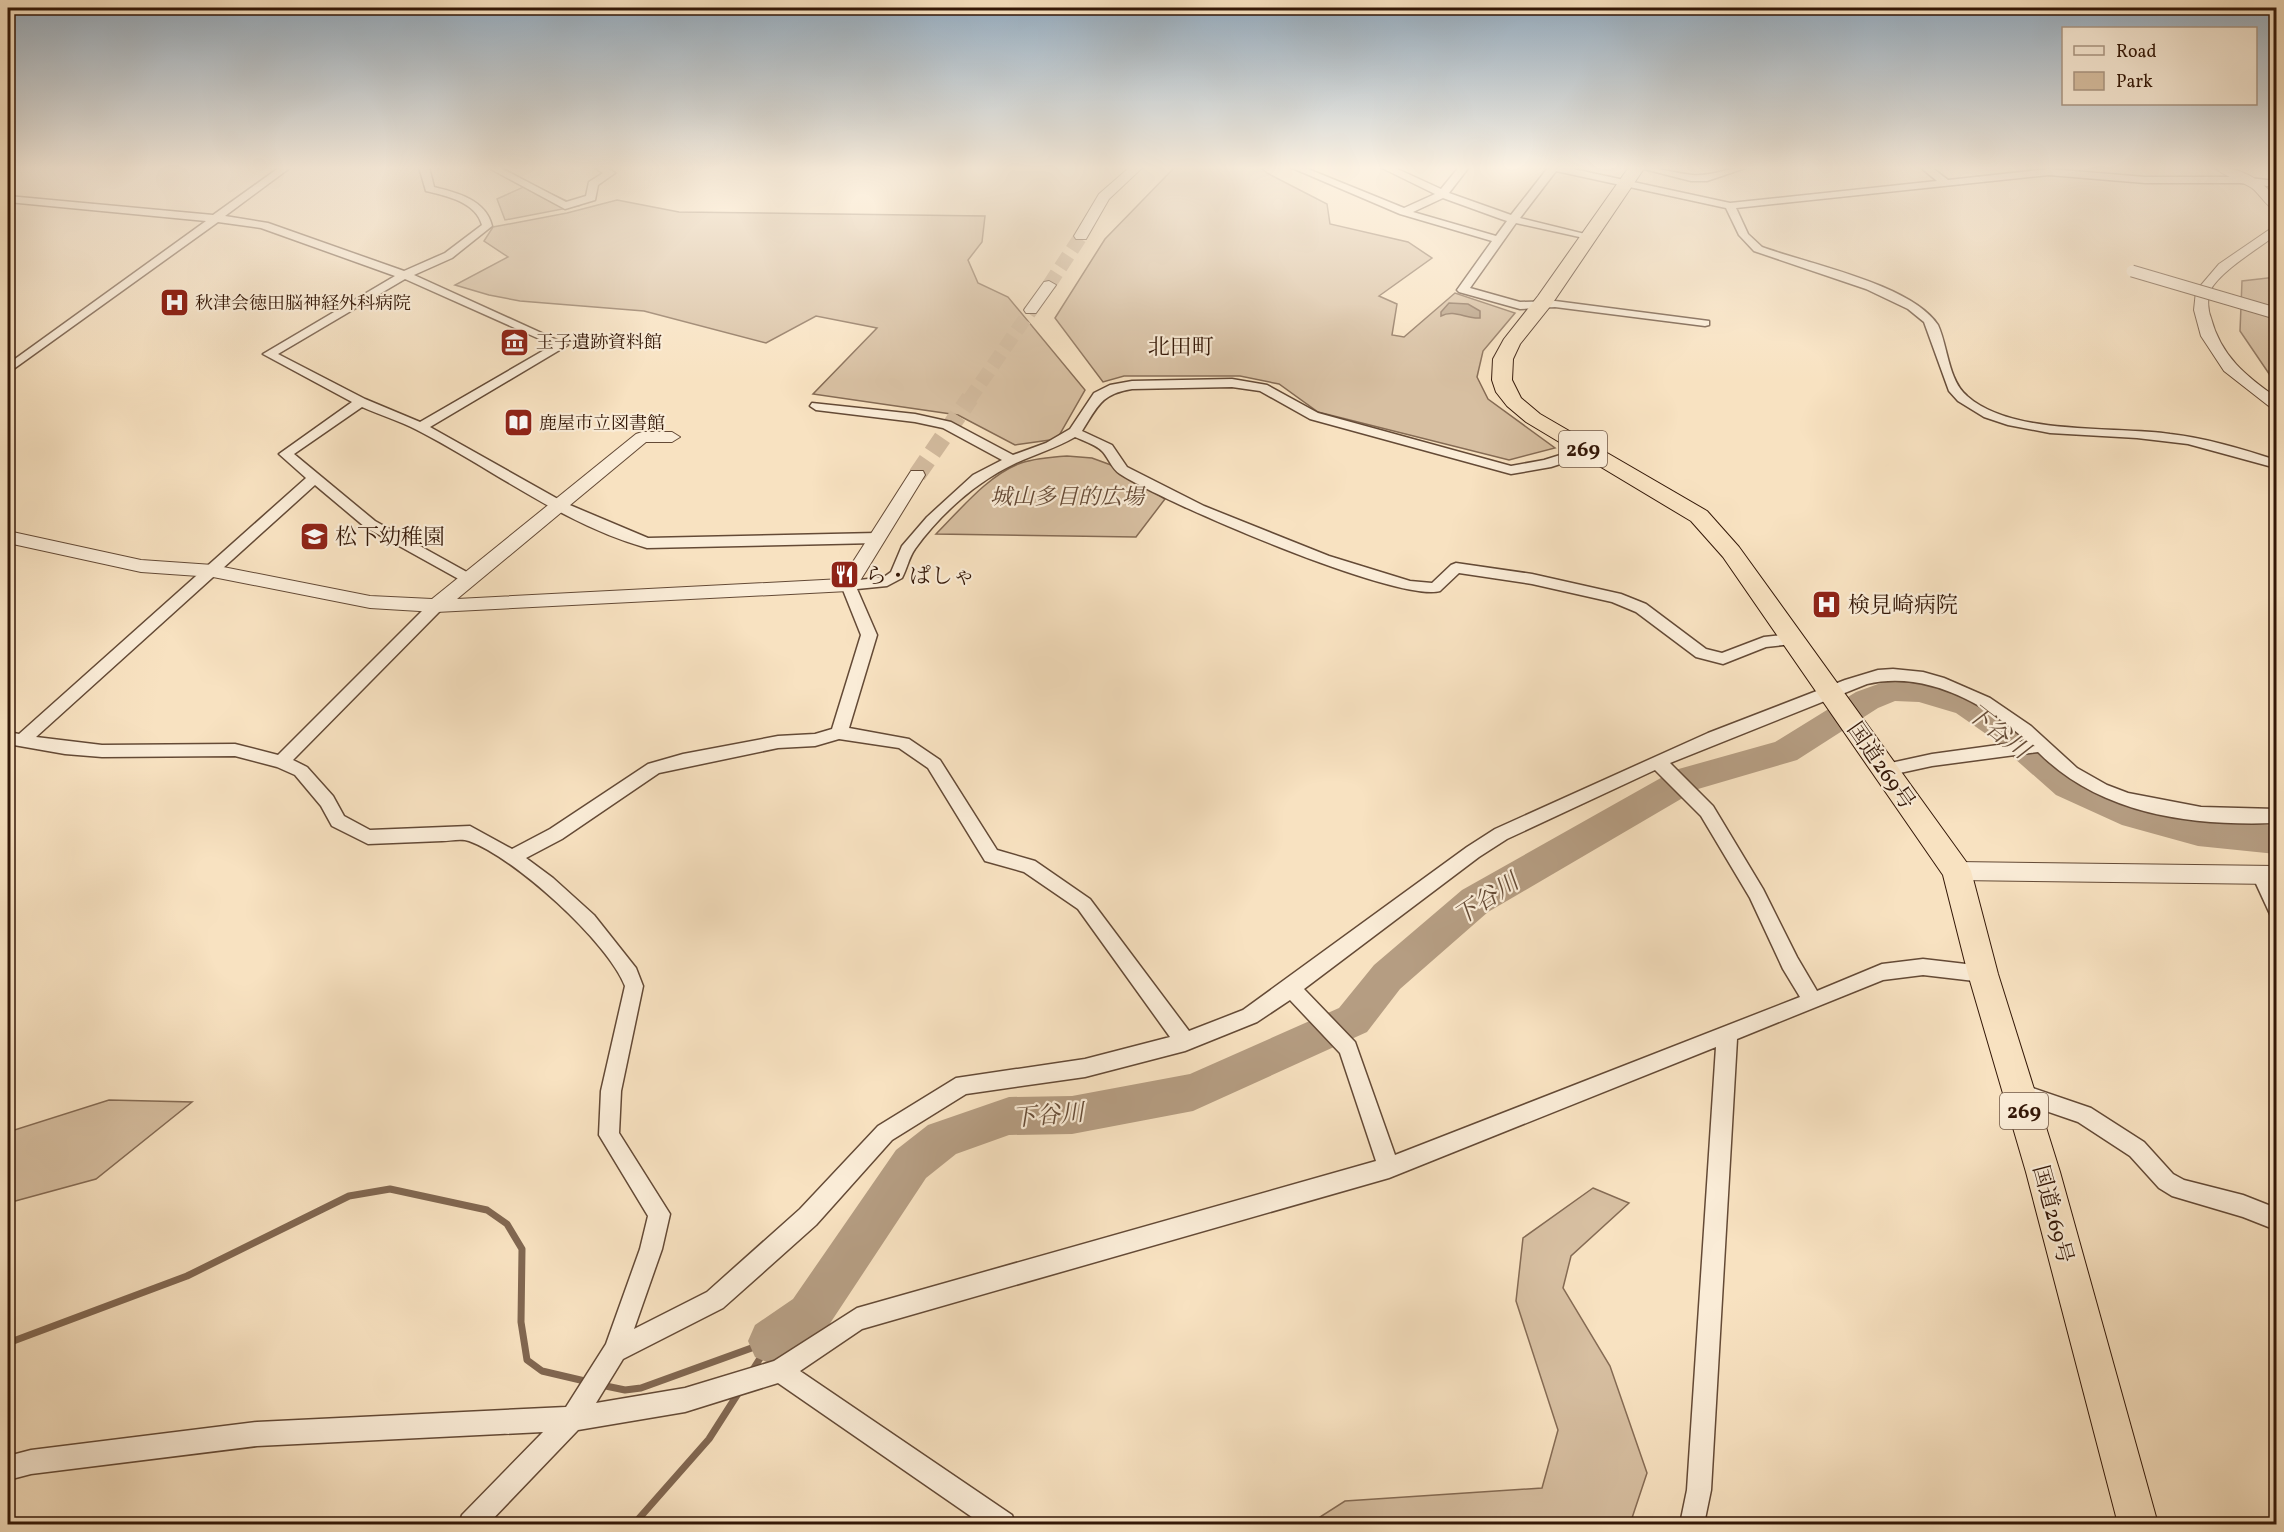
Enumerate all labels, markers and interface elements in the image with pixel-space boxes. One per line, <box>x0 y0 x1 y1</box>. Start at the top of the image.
legend <box>2062 27 2257 105</box>
text: Road <box>2116 40 2157 65</box>
text: Park <box>2116 70 2153 95</box>
hospital icon: 秋津会徳田脳神経外科病院 <box>158 287 190 319</box>
place label: 秋津会徳田脳神経外科病院 <box>195 292 411 317</box>
museum icon: 王子遺跡資料館 <box>499 326 531 358</box>
place label: 王子遺跡資料館 <box>536 331 662 356</box>
district label: 北田町 <box>1148 333 1214 364</box>
library icon: 鹿屋市立図書館 <box>502 407 534 439</box>
place label: 鹿屋市立図書館 <box>539 412 665 437</box>
road number: 269 <box>1559 431 1607 467</box>
park label: 城山多目的広場 <box>990 483 1146 514</box>
school or university icon: 松下幼稚園 <box>298 520 330 552</box>
place label: 松下幼稚園 <box>335 523 445 554</box>
restaurant icon: ら・ぱしゃ <box>828 559 860 591</box>
place label: ら・ぱしゃ <box>865 562 975 593</box>
hospital icon: 検見崎病院 <box>1811 588 1843 620</box>
place label: 検見崎病院 <box>1848 591 1958 622</box>
water label: 下谷川 <box>1958 697 2038 770</box>
street label: 国道269号 <box>1838 716 1921 816</box>
water label: 下谷川 <box>1448 865 1529 935</box>
road number: 269 <box>2000 1093 2048 1129</box>
water label: 下谷川 <box>1011 1097 1089 1137</box>
street label: 国道269号 <box>2024 1162 2080 1267</box>

